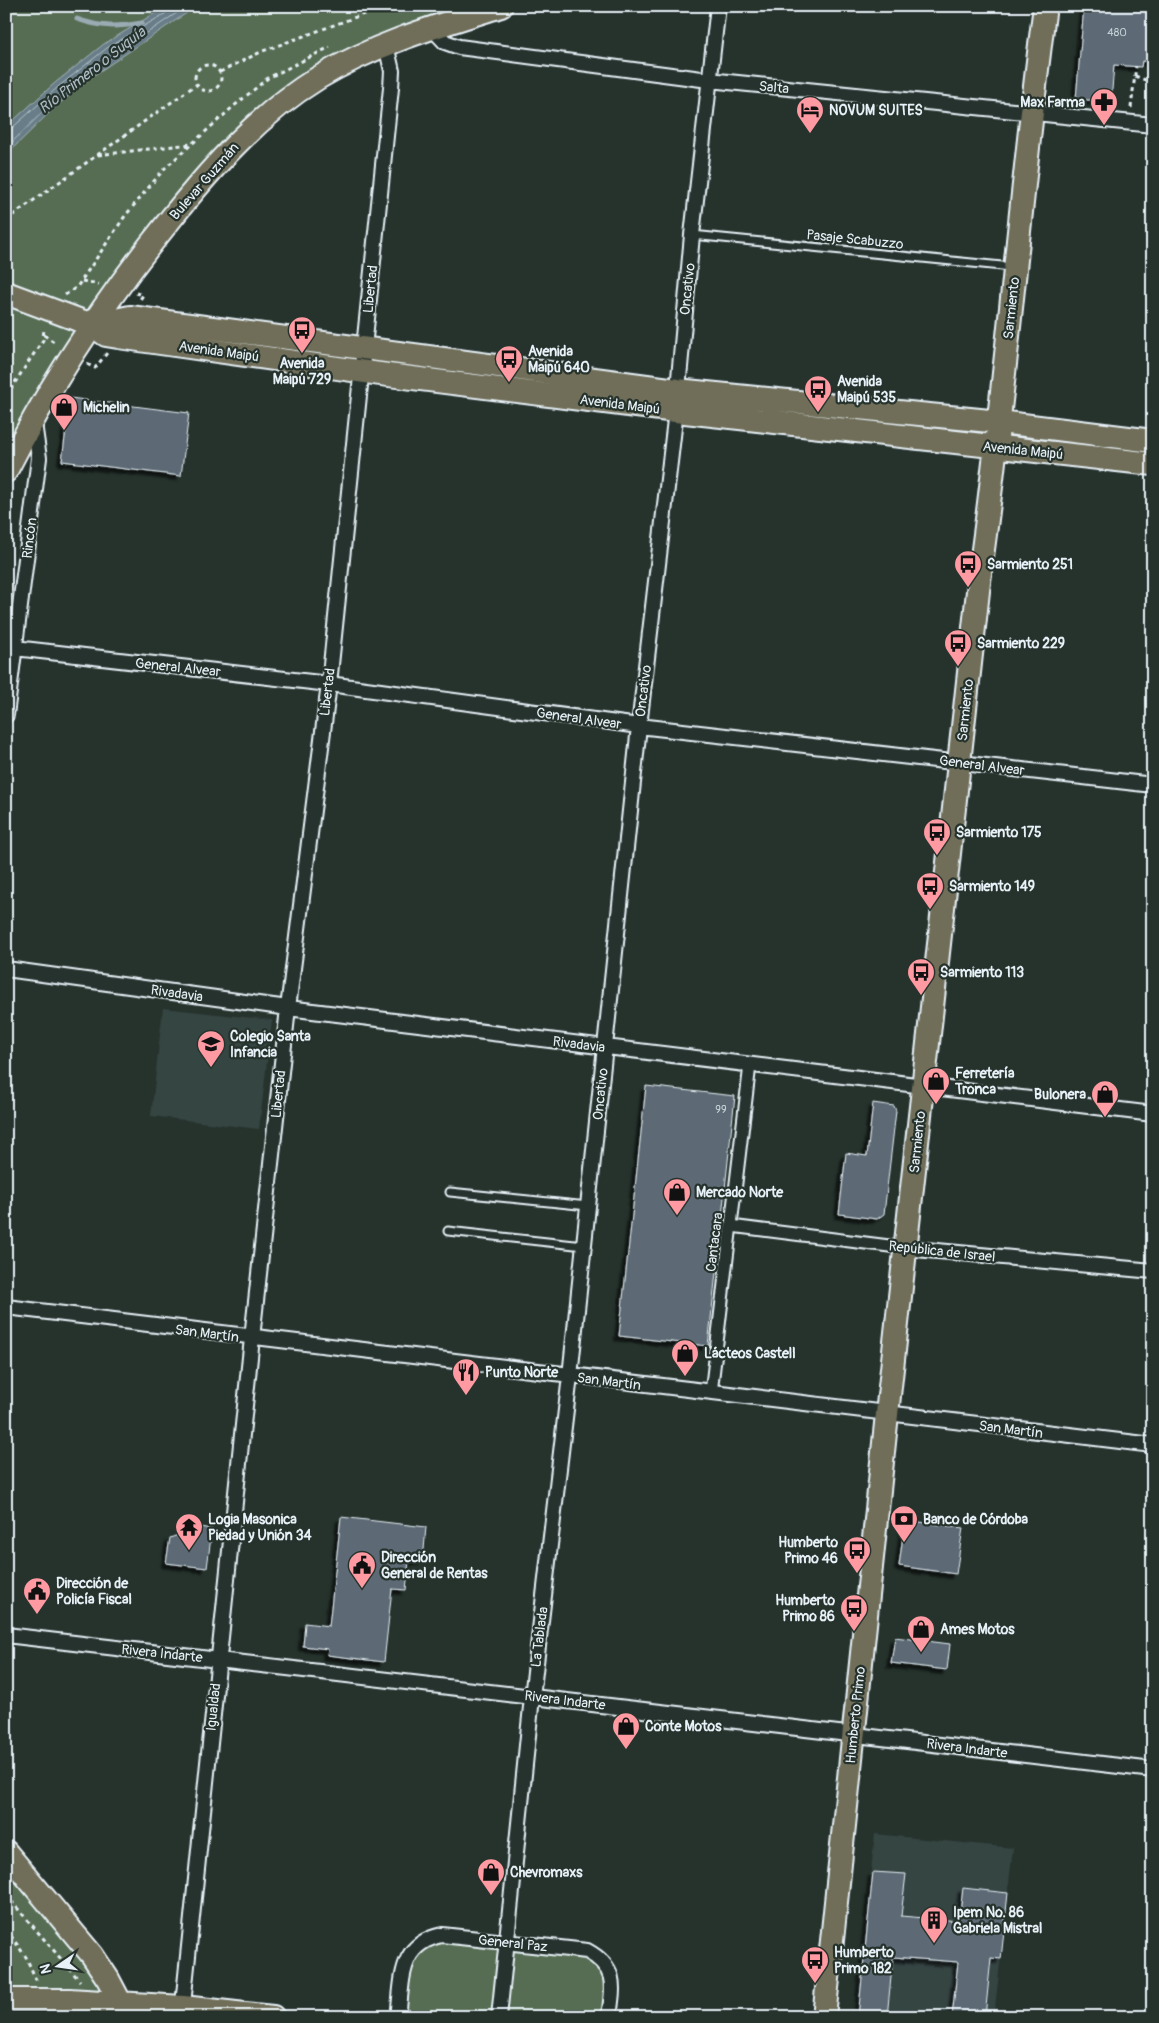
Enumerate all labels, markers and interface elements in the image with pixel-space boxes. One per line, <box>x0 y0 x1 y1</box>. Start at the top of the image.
water label: Río Primero o Suquía <box>35 22 150 118</box>
house number: 480 <box>1107 26 1127 39</box>
street label: Salta <box>758 77 790 98</box>
pharmacy icon: Max Farma <box>1089 87 1119 126</box>
place label: Max Farma <box>1020 94 1085 111</box>
hotel icon: NOVUM SUITES <box>795 95 825 134</box>
place label: NOVUM SUITES <box>829 102 923 119</box>
street label: Bulevar Guzmán <box>166 139 243 223</box>
street label: Pasaje Scabuzzo <box>806 226 905 253</box>
street label: Oncativo <box>676 262 699 316</box>
street label: Libertad <box>360 264 381 314</box>
street label: Sarmiento <box>1000 276 1023 340</box>
bus stop icon: Avenida Maipú 729 <box>287 315 317 354</box>
street label: Avenida Maipú <box>178 337 260 366</box>
place label: Avenida Maipú 640 <box>528 343 590 376</box>
bus stop icon: Avenida Maipú 640 <box>494 344 524 383</box>
place label: Avenida Maipú 729 <box>273 355 331 388</box>
place label: Avenida Maipú 535 <box>837 373 896 406</box>
bus stop icon: Avenida Maipú 535 <box>803 374 833 413</box>
street label: Avenida Maipú <box>579 391 661 418</box>
shop icon: Michelin <box>49 392 79 431</box>
place label: Michelin <box>83 399 130 416</box>
street label: Avenida Maipú <box>982 438 1064 463</box>
street label: Rincón <box>19 517 40 559</box>
bus stop icon: Sarmiento 251 <box>953 549 983 588</box>
place label: Sarmiento 251 <box>987 556 1073 573</box>
bus stop icon: Sarmiento 229 <box>943 628 973 667</box>
place label: Sarmiento 229 <box>977 635 1065 652</box>
street label: General Alvear <box>134 655 221 680</box>
street label: Oncativo <box>632 664 655 718</box>
street label: Libertad <box>316 667 339 717</box>
street label: Sarmiento <box>954 678 977 742</box>
street label: General Alvear <box>535 704 623 733</box>
street label: General Alvear <box>938 752 1026 779</box>
bus stop icon: Sarmiento 175 <box>922 817 952 856</box>
place label: Sarmiento 175 <box>956 824 1042 841</box>
bus stop icon: Sarmiento 149 <box>915 871 945 910</box>
place label: Sarmiento 149 <box>949 878 1035 895</box>
bus stop icon: Sarmiento 113 <box>906 957 936 996</box>
place label: Sarmiento 113 <box>940 964 1024 981</box>
street label: Rivadavia <box>150 981 204 1006</box>
place label: Colegio Santa Infancia <box>230 1028 311 1061</box>
school or university icon: Colegio Santa Infancia <box>196 1029 226 1068</box>
street label: Rivadavia <box>552 1033 606 1056</box>
place label: Ferretería Tronca <box>954 1065 1015 1098</box>
shop icon: Ferretería Tronca <box>921 1066 951 1105</box>
street label: Oncativo <box>589 1067 612 1121</box>
street label: Libertad <box>268 1069 289 1119</box>
shop icon: Bulonera <box>1090 1079 1120 1118</box>
place label: Bulonera <box>1034 1086 1086 1103</box>
house number: 99 <box>715 1103 727 1116</box>
street label: Sarmiento <box>906 1110 929 1174</box>
shop icon: Mercado Norte <box>662 1177 692 1216</box>
place label: Mercado Norte <box>696 1184 784 1201</box>
street label: Cantacara <box>702 1211 727 1273</box>
street label: República de Israel <box>888 1237 996 1266</box>
street label: San Martín <box>174 1321 240 1346</box>
shop icon: Lácteos Castell <box>670 1338 700 1377</box>
place label: Lácteos Castell <box>704 1345 796 1362</box>
restaurant icon: Punto Norte <box>451 1357 481 1396</box>
place label: Punto Norte <box>485 1364 559 1381</box>
street label: San Martín <box>576 1369 642 1394</box>
street label: San Martín <box>978 1417 1044 1442</box>
bank icon: Banco de Córdoba <box>889 1504 919 1543</box>
place label: Logia Masonica Piedad y Unión 34 <box>208 1511 313 1544</box>
place label: Banco de Córdoba <box>923 1511 1029 1528</box>
temple icon: Logia Masonica Piedad y Unión 34 <box>174 1512 204 1551</box>
place label: Humberto Primo 46 <box>778 1534 838 1567</box>
bus stop icon: Humberto Primo 46 <box>842 1535 872 1574</box>
place label: Dirección General de Rentas <box>381 1549 488 1582</box>
public building icon: Dirección General de Rentas <box>347 1550 377 1589</box>
place label: Dirección de Policía Fiscal <box>56 1575 132 1608</box>
public building icon: Dirección de Policía Fiscal <box>22 1576 52 1615</box>
place label: Humberto Primo 86 <box>775 1592 835 1625</box>
bus stop icon: Humberto Primo 86 <box>839 1593 869 1632</box>
street label: La Tablada <box>527 1606 552 1668</box>
shop icon: Ames Motos <box>906 1614 936 1653</box>
place label: Ames Motos <box>940 1621 1015 1638</box>
street label: Rivera Indarte <box>121 1641 203 1666</box>
street label: Humberto Primo <box>842 1665 869 1764</box>
street label: Igualdad <box>203 1682 224 1732</box>
street label: Rivera Indarte <box>523 1687 607 1714</box>
shop icon: Conte Motos <box>611 1711 641 1750</box>
place label: Conte Motos <box>645 1718 722 1735</box>
street label: Rivera Indarte <box>925 1735 1009 1762</box>
shop icon: Chevromaxs <box>476 1857 506 1896</box>
place label: Chevromaxs <box>510 1864 583 1881</box>
place label: Ipem No. 86 Gabriela Mistral <box>953 1904 1042 1937</box>
building icon: Ipem No. 86 Gabriela Mistral <box>919 1905 949 1944</box>
street label: General Paz <box>477 1931 548 1956</box>
north arrow <box>32 1940 82 1990</box>
place label: Humberto Primo 182 <box>834 1944 894 1977</box>
bus stop icon: Humberto Primo 182 <box>800 1945 830 1984</box>
text: N <box>36 1962 55 1975</box>

